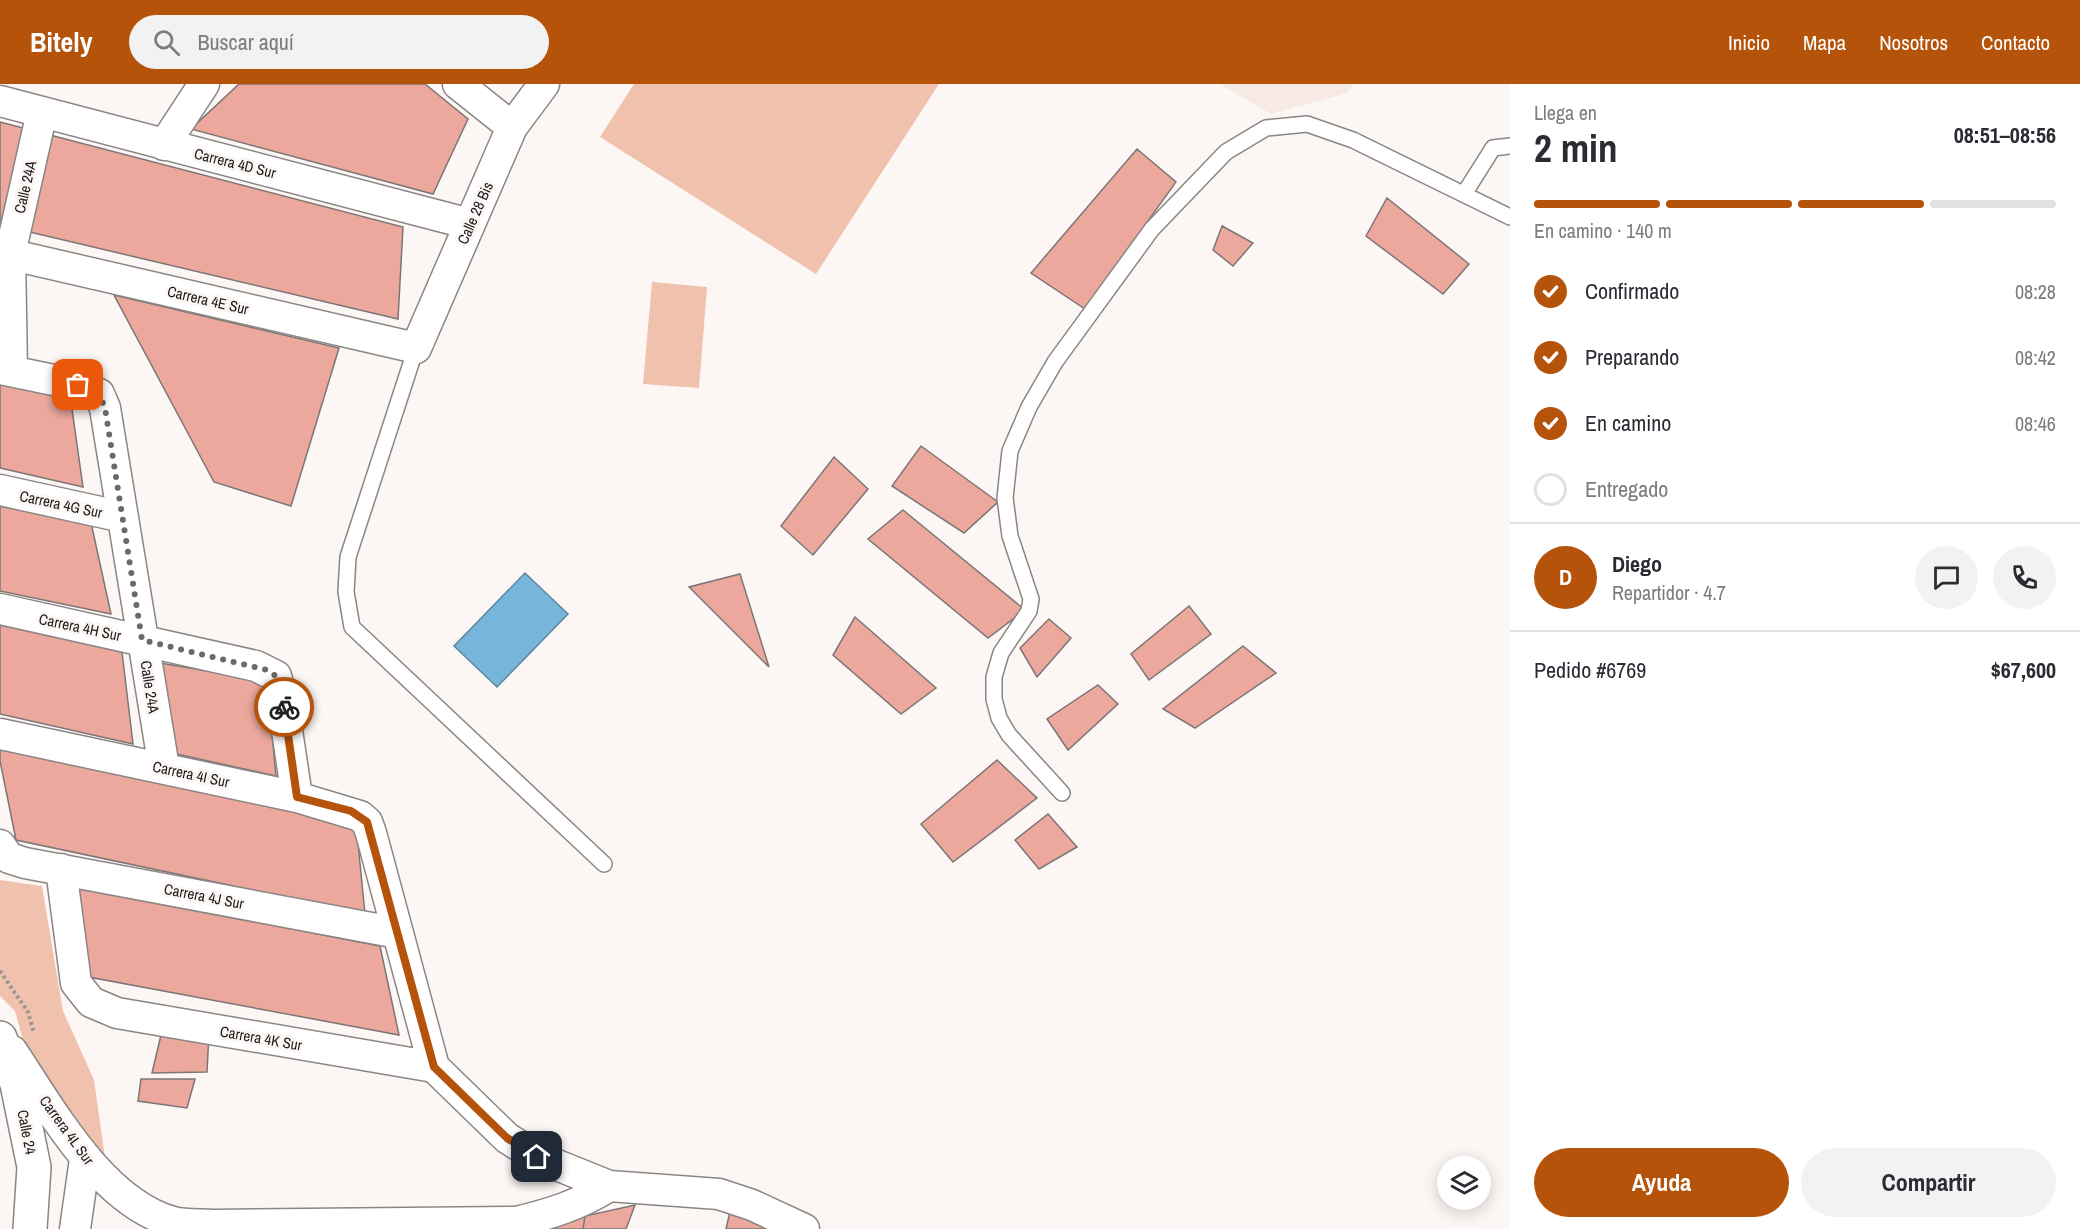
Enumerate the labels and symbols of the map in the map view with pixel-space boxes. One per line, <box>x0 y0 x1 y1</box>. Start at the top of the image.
street label: Carrera 4D Sur <box>192 143 278 183</box>
street label: Calle 24A <box>9 158 41 215</box>
street label: Calle 28 Bis <box>452 178 498 248</box>
street label: Carrera 4E Sur <box>165 280 251 320</box>
pin <box>52 359 103 410</box>
street label: Carrera 4G Sur <box>18 485 104 523</box>
street label: Carrera 4H Sur <box>37 608 123 646</box>
street label: Calle 24A <box>135 659 165 716</box>
courier <box>254 677 314 737</box>
street label: Carrera 4I Sur <box>151 756 231 792</box>
street label: Carrera 4J Sur <box>162 878 246 914</box>
street label: Carrera 4K Sur <box>218 1020 304 1056</box>
street label: Carrera 4L Sur <box>35 1091 99 1169</box>
street label: Calle 24 <box>12 1108 42 1156</box>
pin <box>511 1131 562 1182</box>

